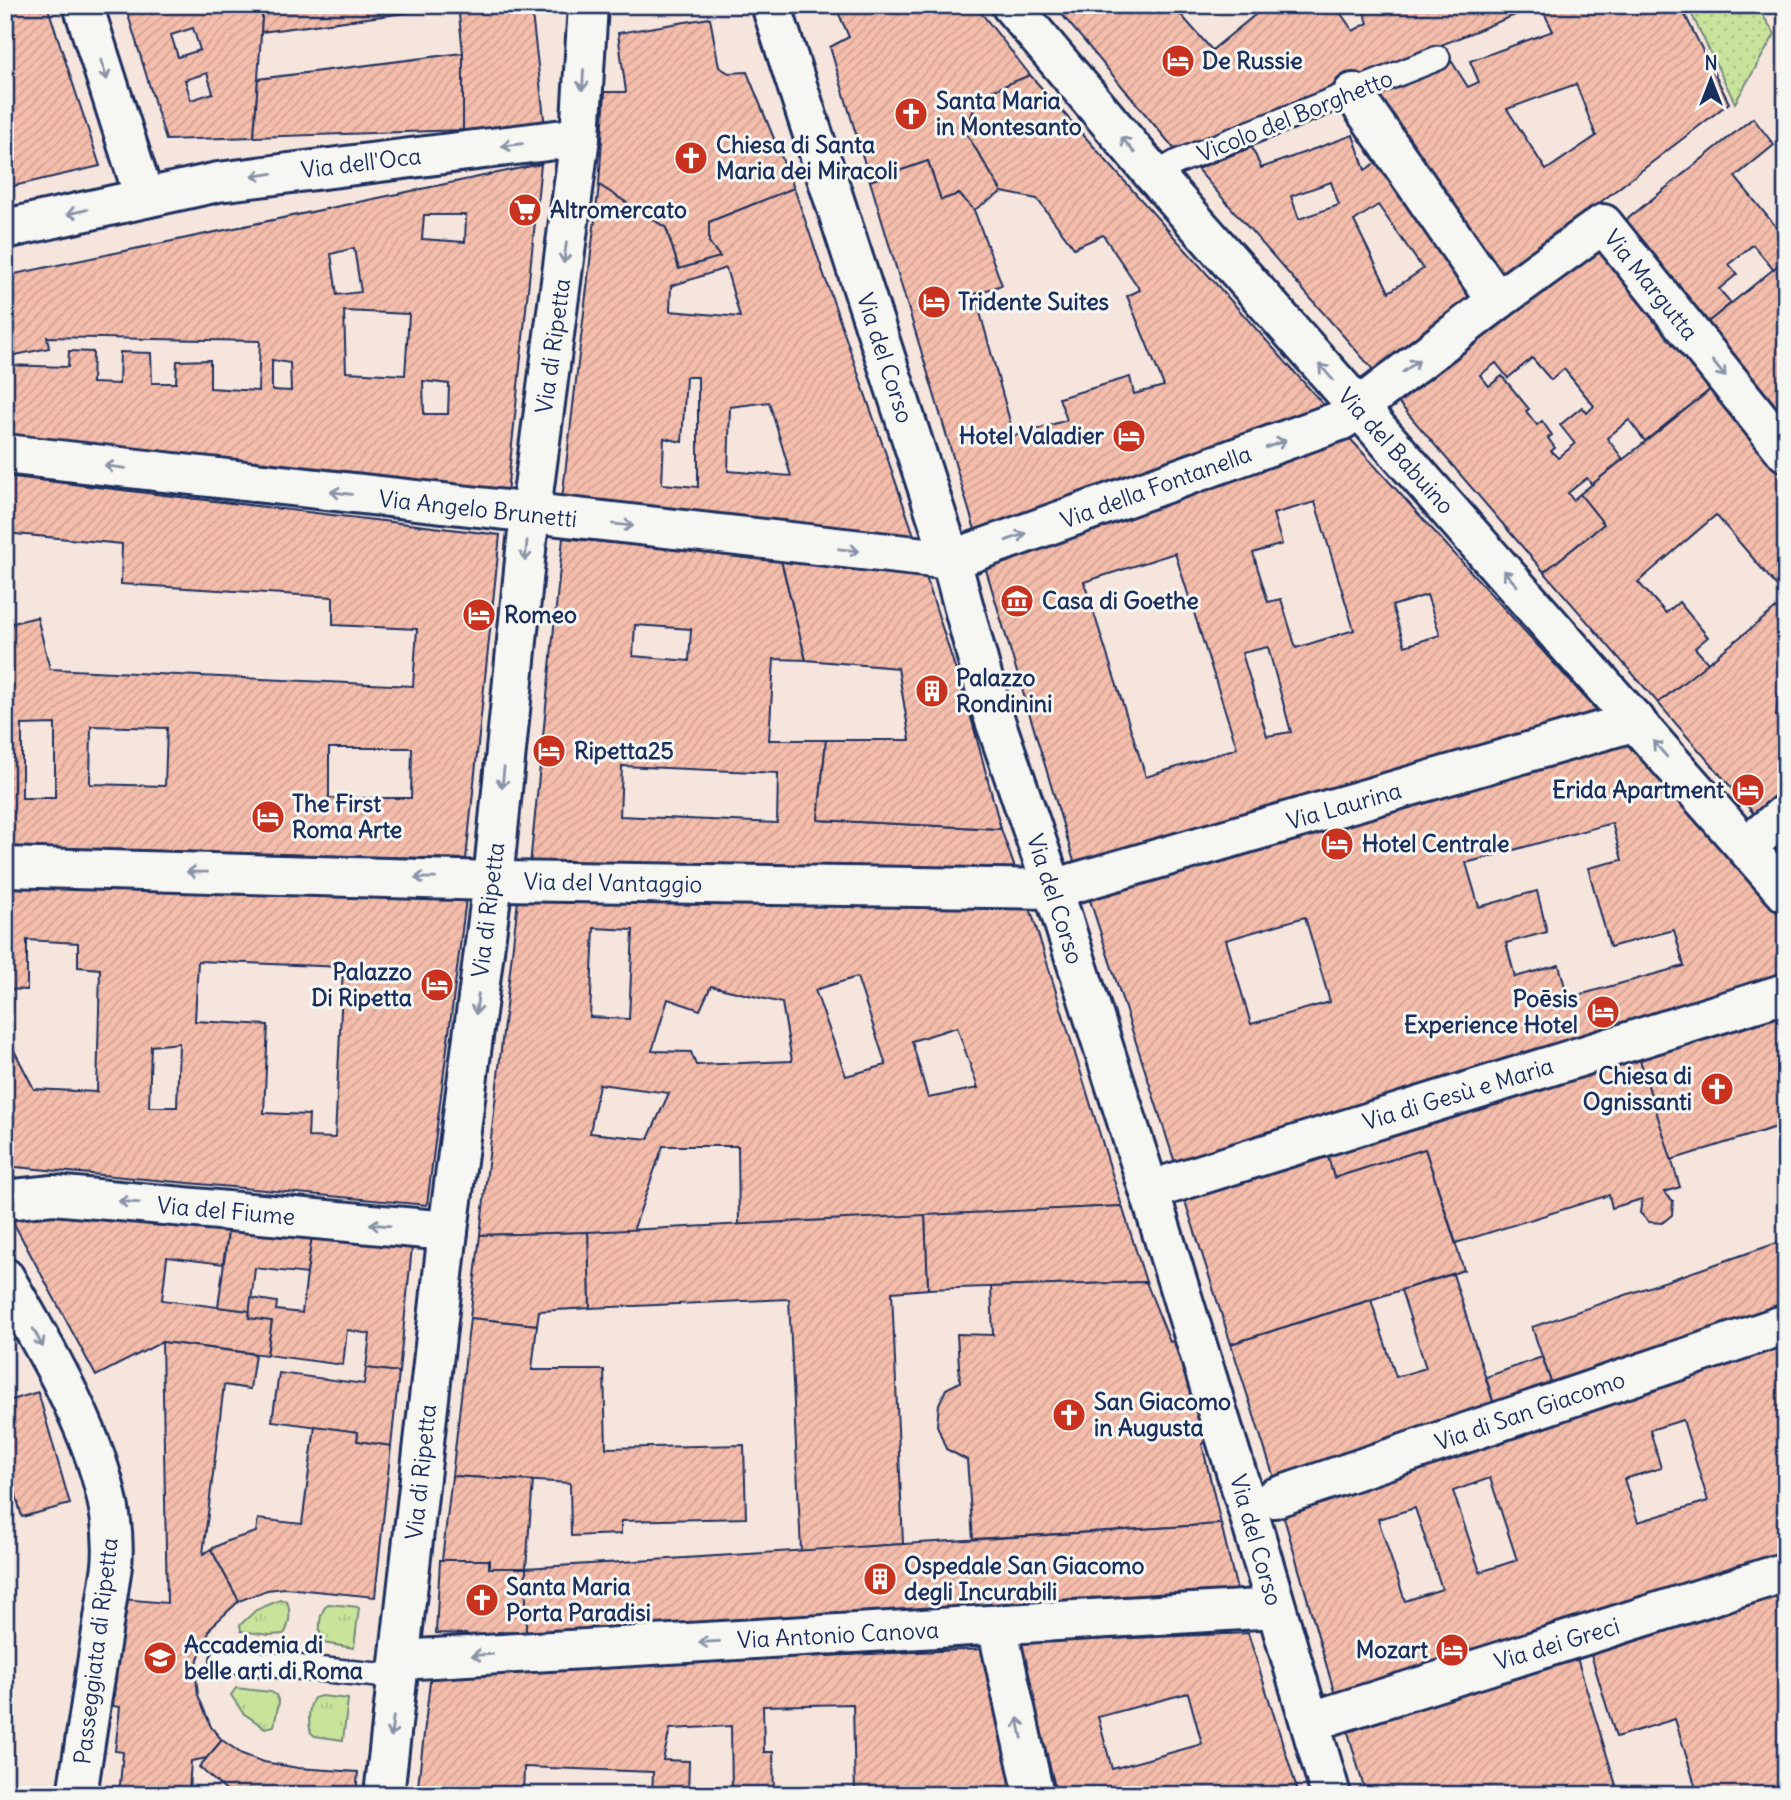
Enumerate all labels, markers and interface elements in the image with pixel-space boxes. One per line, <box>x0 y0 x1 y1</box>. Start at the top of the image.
hotel icon: De Russie <box>1159 42 1197 80</box>
place label: De Russie <box>1202 46 1303 75</box>
north arrow <box>1676 46 1746 116</box>
text: N <box>1704 51 1718 75</box>
one-way arrow <box>98 59 111 81</box>
street label: Vicolo del Borghetto <box>1193 63 1397 168</box>
one-way arrow <box>577 68 590 91</box>
place label: Santa Maria in Montesanto <box>936 86 1082 141</box>
church icon: Santa Maria in Montesanto <box>892 95 930 133</box>
place label: Chiesa di Santa Maria dei Miracoli <box>716 130 898 185</box>
one-way arrow <box>1120 136 1136 154</box>
one-way arrow <box>502 138 524 151</box>
church icon: Chiesa di Santa Maria dei Miracoli <box>672 139 710 177</box>
street label: Via dell'Oca <box>299 141 423 184</box>
one-way arrow <box>251 169 274 182</box>
supermarket icon: Altromercato <box>506 191 544 229</box>
place label: Altromercato <box>550 195 687 224</box>
one-way arrow <box>66 206 89 219</box>
street label: Via Margutta <box>1598 224 1705 346</box>
one-way arrow <box>559 241 572 264</box>
street label: Via di Ripetta <box>529 276 576 415</box>
hotel icon: Tridente Suites <box>915 283 953 321</box>
place label: Tridente Suites <box>958 287 1109 316</box>
street label: Via del Corso <box>851 289 920 427</box>
one-way arrow <box>1402 358 1420 373</box>
one-way arrow <box>1711 359 1726 377</box>
one-way arrow <box>1318 363 1334 381</box>
street label: Via del Babuino <box>1332 381 1461 520</box>
hotel icon: Hotel Valadier <box>1110 417 1148 455</box>
place label: Hotel Valadier <box>959 421 1105 450</box>
one-way arrow <box>1265 437 1287 449</box>
street label: Via della Fontanella <box>1056 439 1255 535</box>
one-way arrow <box>104 460 127 473</box>
street label: Via Angelo Brunetti <box>377 484 579 533</box>
one-way arrow <box>330 486 353 499</box>
one-way arrow <box>611 519 634 532</box>
one-way arrow <box>1004 530 1026 542</box>
one-way arrow <box>519 539 532 562</box>
one-way arrow <box>837 543 860 556</box>
one-way arrow <box>1502 570 1518 588</box>
museum icon: Casa di Goethe <box>998 582 1036 620</box>
place label: Casa di Goethe <box>1042 586 1199 615</box>
hotel icon: Romeo <box>460 596 498 634</box>
place label: Romeo <box>504 600 577 629</box>
place label: Palazzo Rondinini <box>956 663 1052 718</box>
building icon: Palazzo Rondinini <box>913 672 951 710</box>
hotel icon: Ripetta25 <box>530 732 568 770</box>
place label: Ripetta25 <box>574 736 674 765</box>
one-way arrow <box>1652 741 1668 759</box>
one-way arrow <box>496 766 509 788</box>
hotel icon: Erida Apartment <box>1729 771 1767 809</box>
street label: Via Laurina <box>1283 775 1405 836</box>
place label: Erida Apartment <box>1552 775 1724 804</box>
place label: The First Roma Arte <box>292 789 402 844</box>
hotel icon: The First Roma Arte <box>249 798 287 836</box>
hotel icon: Hotel Centrale <box>1318 825 1356 863</box>
place label: Hotel Centrale <box>1362 829 1509 858</box>
street label: Via del Corso <box>1021 830 1090 968</box>
street label: Via di Ripetta <box>465 841 510 979</box>
one-way arrow <box>186 866 209 879</box>
street label: Via del Vantaggio <box>523 866 703 899</box>
one-way arrow <box>413 871 436 885</box>
place label: Palazzo Di Ripetta <box>311 957 412 1012</box>
hotel icon: Palazzo Di Ripetta <box>418 966 456 1004</box>
place label: Poēsis Experience Hotel <box>1404 984 1578 1039</box>
one-way arrow <box>470 992 483 1014</box>
hotel icon: Poēsis Experience Hotel <box>1584 993 1622 1031</box>
street label: Via di Gesù e Maria <box>1359 1051 1557 1136</box>
place label: Chiesa di Ognissanti <box>1583 1061 1692 1116</box>
church icon: Chiesa di Ognissanti <box>1698 1070 1736 1108</box>
street label: Via del Fiume <box>156 1190 296 1231</box>
one-way arrow <box>118 1195 141 1208</box>
one-way arrow <box>369 1218 392 1231</box>
one-way arrow <box>32 1327 45 1348</box>
street label: Via di San Giacomo <box>1431 1364 1629 1457</box>
place label: San Giacomo in Augusta <box>1094 1387 1231 1442</box>
church icon: San Giacomo in Augusta <box>1050 1396 1088 1434</box>
street label: Via di Ripetta <box>399 1403 442 1541</box>
street label: Via del Corso <box>1224 1471 1289 1609</box>
street label: Passeggiata di Ripetta <box>67 1536 124 1766</box>
place label: Ospedale San Giacomo degli Incurabili <box>904 1551 1145 1606</box>
building icon: Ospedale San Giacomo degli Incurabili <box>861 1560 899 1598</box>
place label: Santa Maria Porta Paradisi <box>506 1572 651 1627</box>
church icon: Santa Maria Porta Paradisi <box>463 1581 501 1619</box>
street label: Via dei Greci <box>1491 1611 1623 1676</box>
street label: Via Antonio Canova <box>736 1615 940 1654</box>
place label: Accademia di belle arti di Roma <box>184 1630 363 1685</box>
hotel icon: Mozart <box>1433 1631 1471 1669</box>
place label: Mozart <box>1356 1635 1428 1664</box>
one-way arrow <box>698 1636 721 1649</box>
school or university icon: Accademia di belle arti di Roma <box>141 1639 179 1677</box>
one-way arrow <box>471 1649 494 1662</box>
one-way arrow <box>386 1715 399 1738</box>
one-way arrow <box>1012 1717 1026 1740</box>

